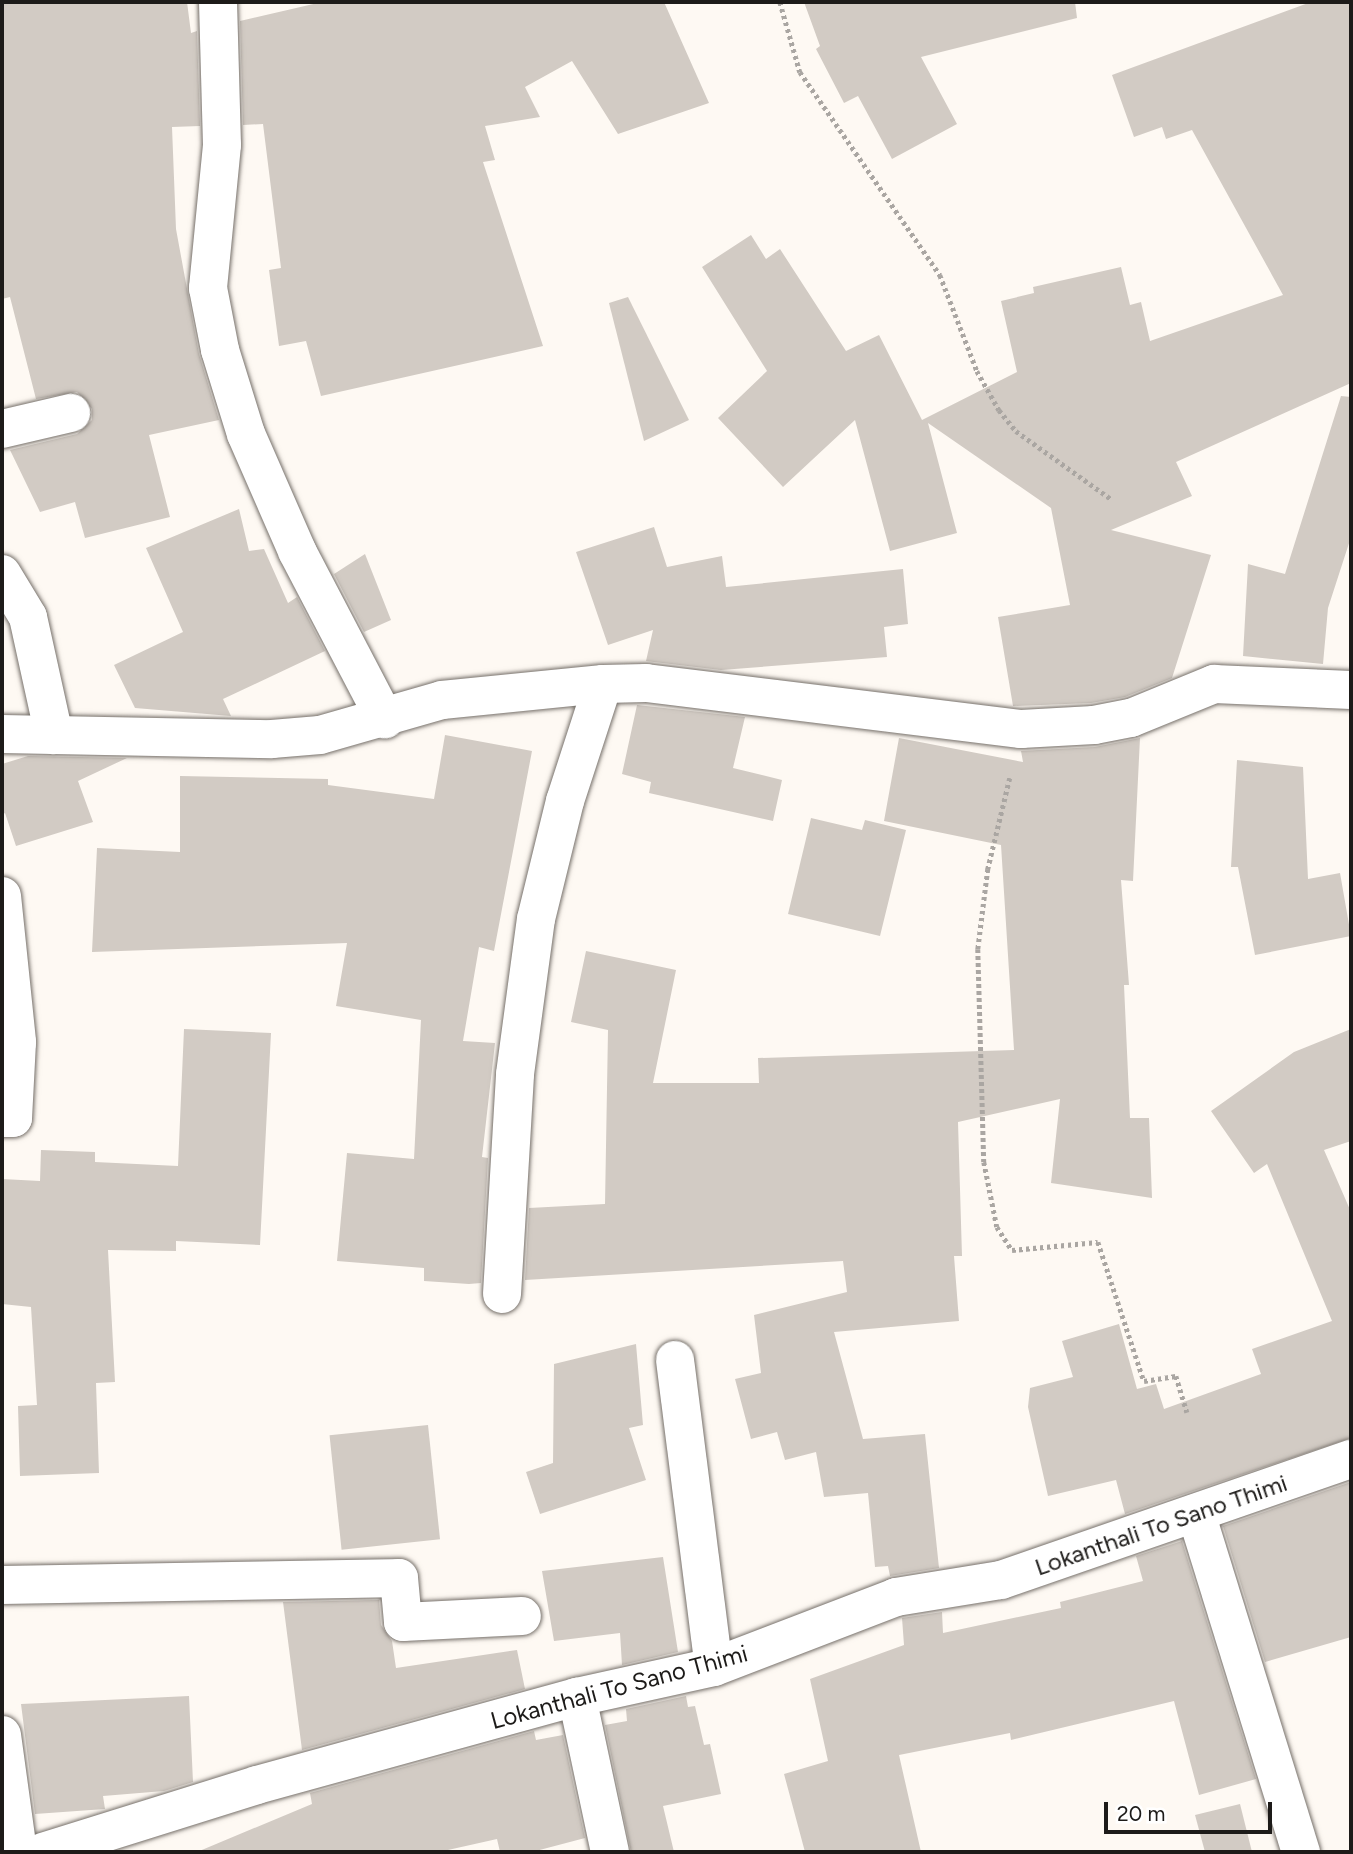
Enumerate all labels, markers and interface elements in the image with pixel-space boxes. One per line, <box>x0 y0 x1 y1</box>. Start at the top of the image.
street label: Lokanthali To Sano Thimi <box>1031 1468 1291 1582</box>
street label: Lokanthali To Sano Thimi <box>487 1639 751 1735</box>
scale bar <box>1108 1787 1276 1831</box>
text: 20 m <box>1117 1801 1165 1826</box>

